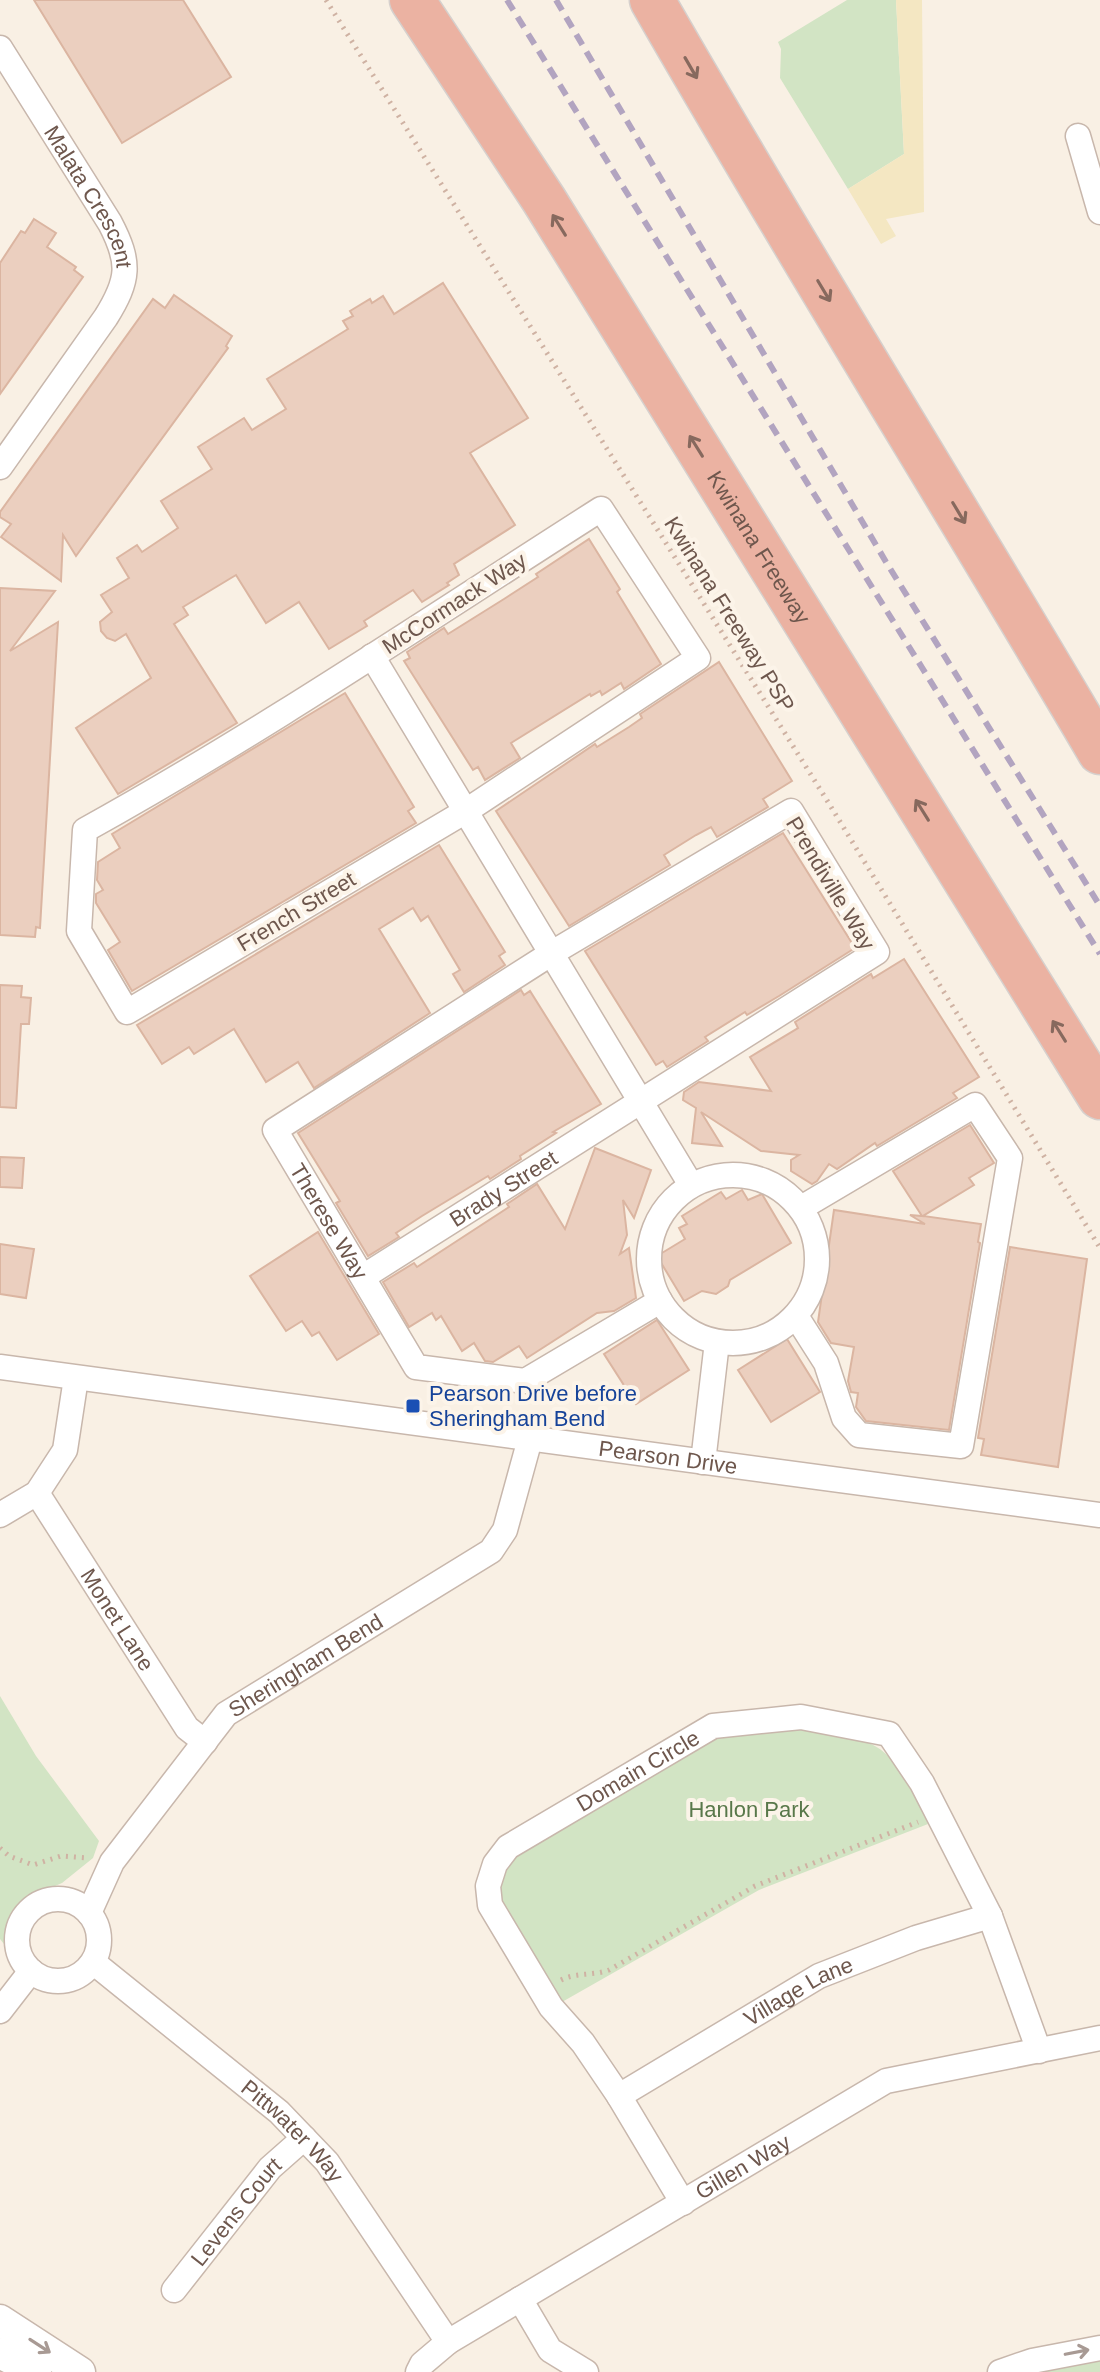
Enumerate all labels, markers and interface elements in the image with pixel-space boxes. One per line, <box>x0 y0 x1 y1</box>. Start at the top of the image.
one-way arrow <box>684 55 699 79</box>
street label: Malata Crescent <box>39 121 137 269</box>
one-way arrow <box>551 214 567 237</box>
one-way arrow <box>816 279 832 302</box>
one-way arrow <box>687 435 703 458</box>
street label: Kwinana Freeway <box>702 466 815 628</box>
one-way arrow <box>951 501 967 524</box>
street label: Kwinana Freeway PSP <box>659 512 800 716</box>
street label: McCormack Way <box>378 548 531 659</box>
one-way arrow <box>913 799 929 822</box>
street label: Prendiville Way <box>781 812 880 954</box>
street label: French Street <box>233 866 360 956</box>
one-way arrow <box>1050 1020 1067 1042</box>
street label: Brady Street <box>445 1145 562 1232</box>
street label: Therese Way <box>285 1159 373 1284</box>
place label: Pearson Drive before Sheringham Bend <box>429 1381 637 1431</box>
marker: Pearson Drive before Sheringham Bend <box>404 1397 422 1415</box>
street label: Pearson Drive <box>597 1436 739 1479</box>
street label: Monet Lane <box>75 1564 159 1675</box>
street label: Sheringham Bend <box>224 1609 387 1722</box>
street label: Domain Circle <box>572 1725 704 1817</box>
park label: Hanlon Park <box>688 1797 811 1822</box>
street label: Village Lane <box>739 1952 856 2031</box>
street label: Pittwater Way <box>236 2075 349 2187</box>
street label: Gillen Way <box>691 2129 795 2205</box>
street label: Levens Court <box>186 2152 286 2271</box>
one-way arrow <box>28 2338 51 2354</box>
one-way arrow <box>1063 2344 1089 2359</box>

